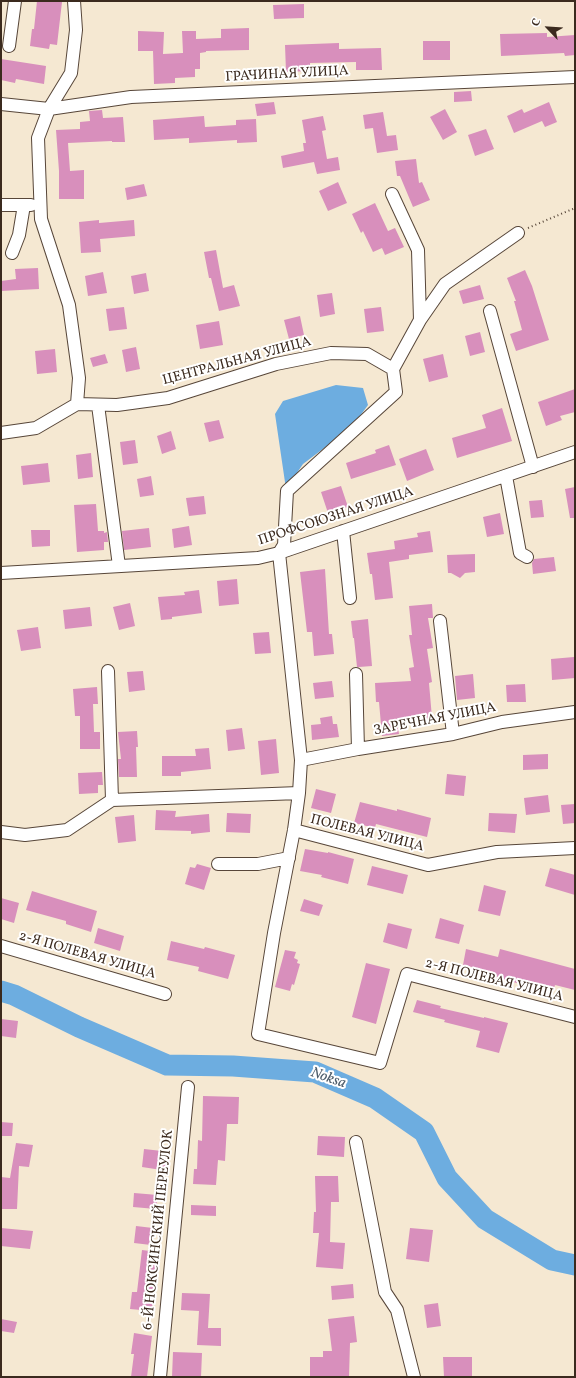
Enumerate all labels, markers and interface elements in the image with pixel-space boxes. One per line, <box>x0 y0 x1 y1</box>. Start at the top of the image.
north arrow <box>528 8 568 48</box>
text: С <box>528 16 545 29</box>
street label: ГРАЧИНАЯ УЛИЦА <box>225 63 349 87</box>
street label: ЦЕНТРАЛЬНАЯ УЛИЦА <box>161 334 313 390</box>
street label: ПРОФСОЮЗНАЯ УЛИЦА <box>256 484 416 550</box>
street label: ЗАРЕЧНАЯ УЛИЦА <box>372 700 498 740</box>
street label: ПОЛЕВАЯ УЛИЦА <box>308 812 426 856</box>
street label: 2-Я ПОЛЕВАЯ УЛИЦА <box>17 928 157 984</box>
street label: 2-Я ПОЛЕВАЯ УЛИЦА <box>423 956 565 1006</box>
water label: Noksa <box>308 1065 348 1093</box>
street label: 6-Й НОКСИНСКИЙ ПЕРЕУЛОК <box>140 1129 178 1331</box>

